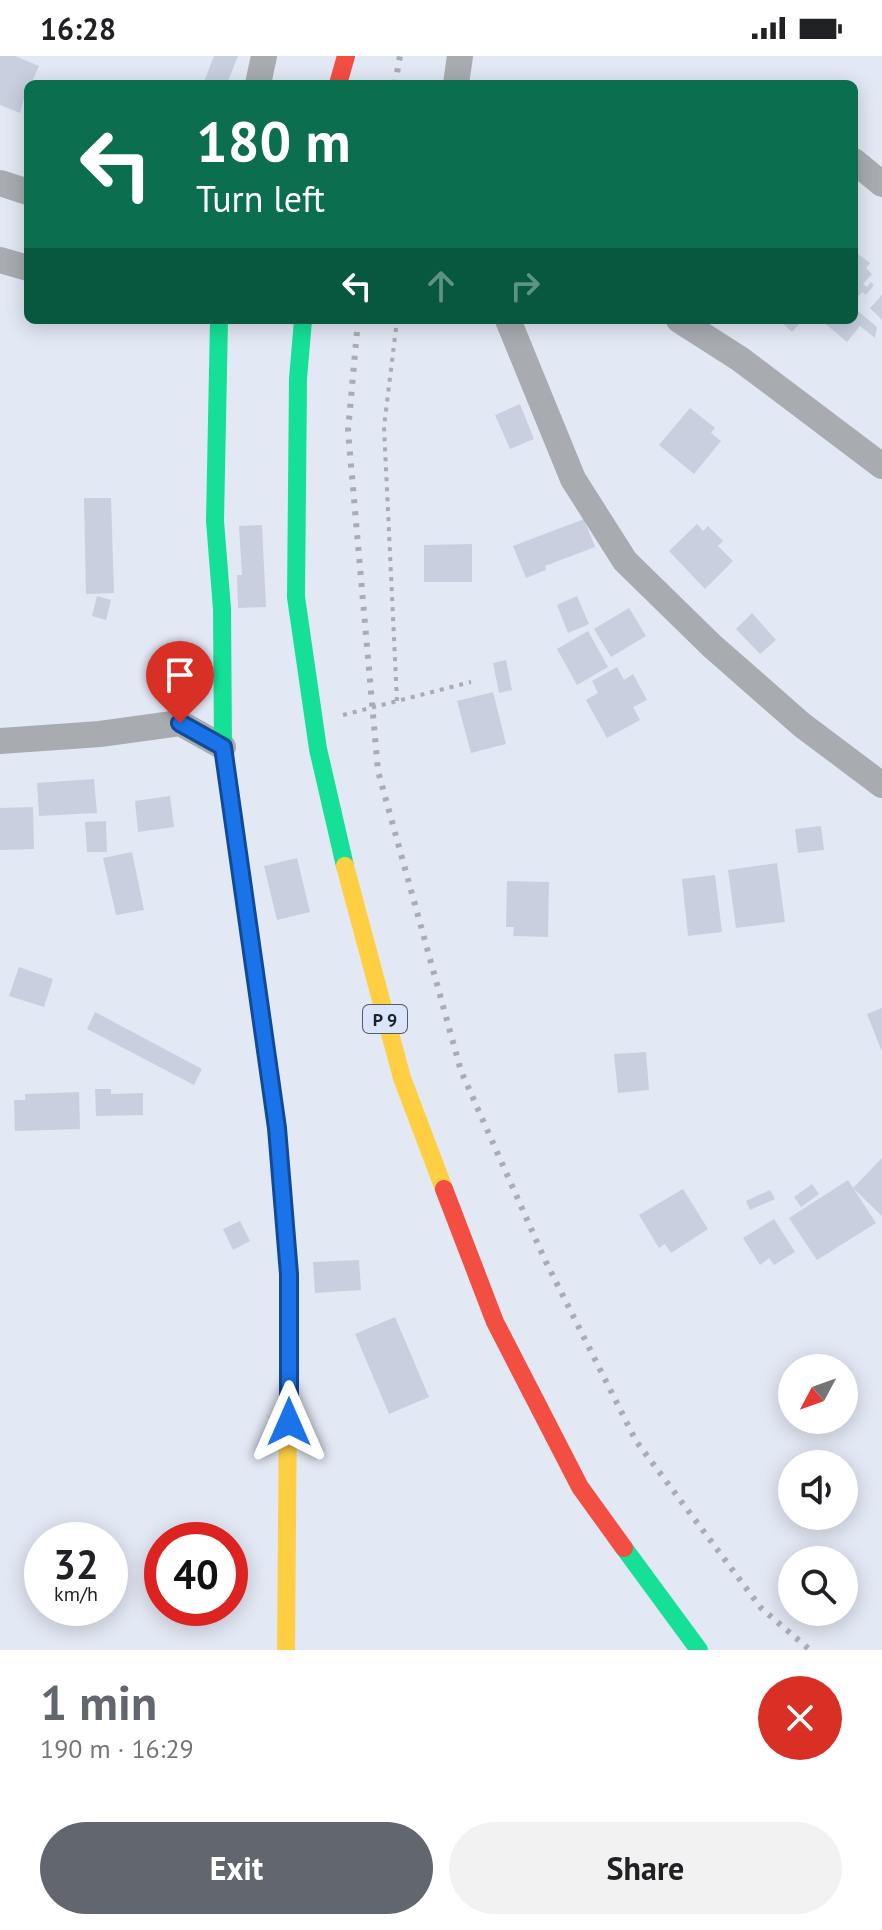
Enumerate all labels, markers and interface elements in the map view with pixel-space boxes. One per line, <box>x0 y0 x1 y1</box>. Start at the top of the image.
text: 16:28 <box>40 9 116 48</box>
text: 180 m <box>196 105 351 177</box>
icon: left <box>64 112 168 216</box>
text: Turn left <box>196 175 325 222</box>
icon: left <box>335 264 379 308</box>
icon: ahead <box>419 264 463 308</box>
icon: right <box>503 264 547 308</box>
pin <box>146 641 214 723</box>
icon: arrive <box>158 653 202 697</box>
road number: P 9 <box>363 1005 407 1033</box>
north arrow <box>778 1354 858 1434</box>
map controls <box>778 1354 858 1626</box>
position arrow <box>247 1380 331 1464</box>
button: sound <box>778 1450 858 1530</box>
speed limit sign: 40 <box>144 1522 248 1626</box>
text: 32 <box>53 1538 99 1590</box>
button: search <box>778 1546 858 1626</box>
text: km/h <box>54 1581 98 1607</box>
text: 1 min <box>40 1671 157 1733</box>
button: close <box>758 1676 842 1760</box>
text: 190 m · 16:29 <box>40 1732 194 1765</box>
button: Exit <box>40 1822 433 1914</box>
button: Share <box>449 1822 842 1914</box>

